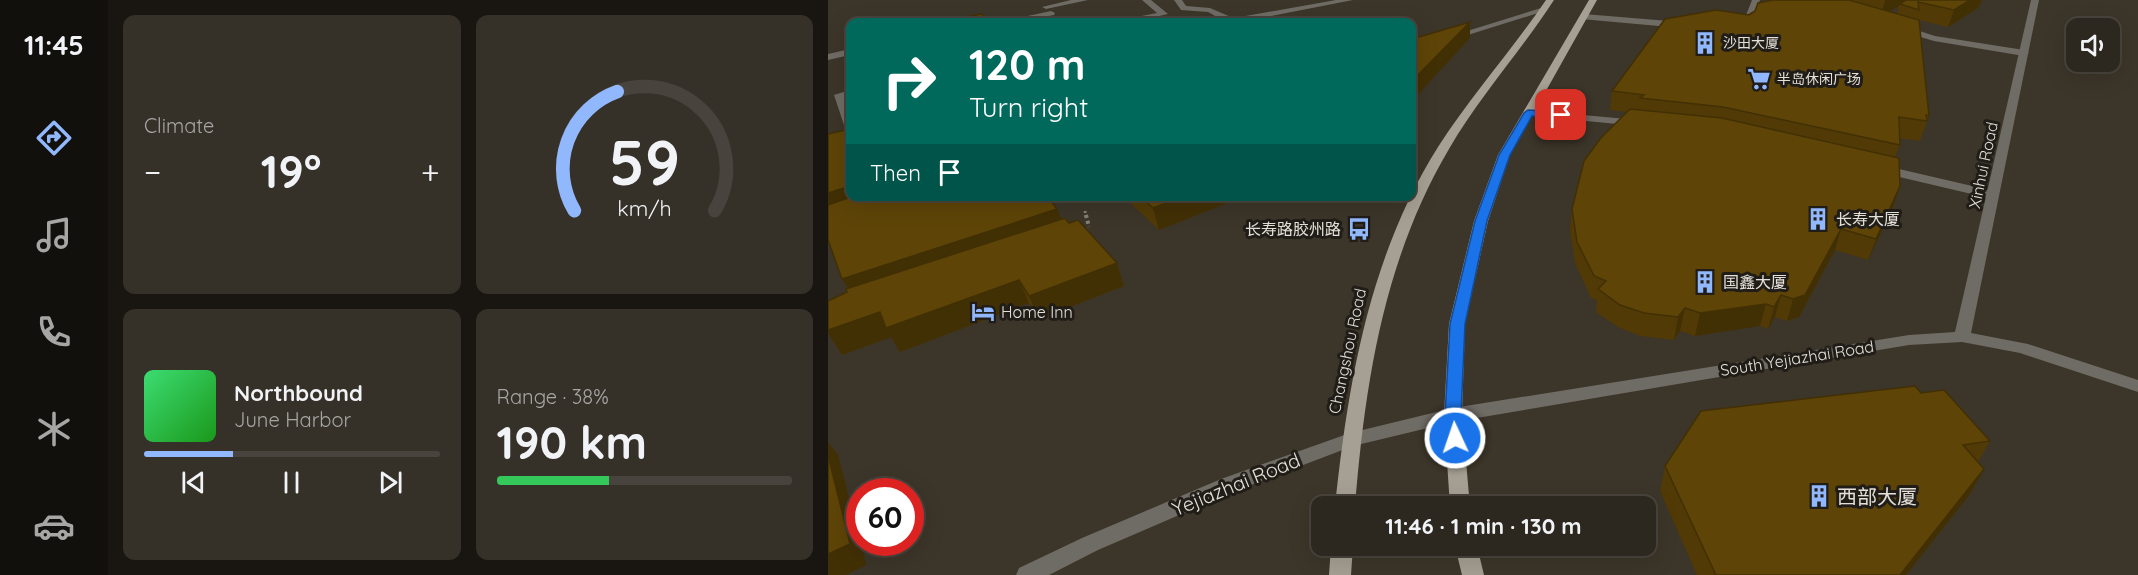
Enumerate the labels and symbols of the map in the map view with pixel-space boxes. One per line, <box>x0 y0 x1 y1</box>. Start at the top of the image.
building icon: 沙田大厦 <box>1692 30 1718 56</box>
place label: 沙田大厦 <box>1723 34 1779 52</box>
supermarket icon: 半岛休闲广场 <box>1746 66 1772 92</box>
place label: 半岛休闲广场 <box>1777 70 1861 88</box>
pin <box>1535 89 1586 140</box>
street label: Xinhui Road <box>1964 120 2002 210</box>
building icon: 长寿大厦 <box>1805 206 1831 232</box>
place label: 长寿大厦 <box>1836 209 1900 229</box>
bus stop icon: 长寿路胶州路 <box>1346 216 1372 242</box>
place label: 长寿路胶州路 <box>1245 219 1341 239</box>
building icon: 国鑫大厦 <box>1692 269 1718 295</box>
place label: 国鑫大厦 <box>1723 272 1787 292</box>
street label: Changshou Road <box>1324 286 1370 416</box>
hotel icon: Home Inn <box>970 299 996 325</box>
place label: Home Inn <box>1001 302 1073 322</box>
street label: South Yejiazhai Road <box>1719 336 1875 380</box>
position arrow <box>1423 406 1487 470</box>
street label: Yejiazhai Road <box>1168 447 1304 521</box>
speed limit sign: 60 <box>846 478 924 556</box>
building icon: 西部大厦 <box>1806 483 1832 509</box>
place label: 西部大厦 <box>1837 484 1917 509</box>

